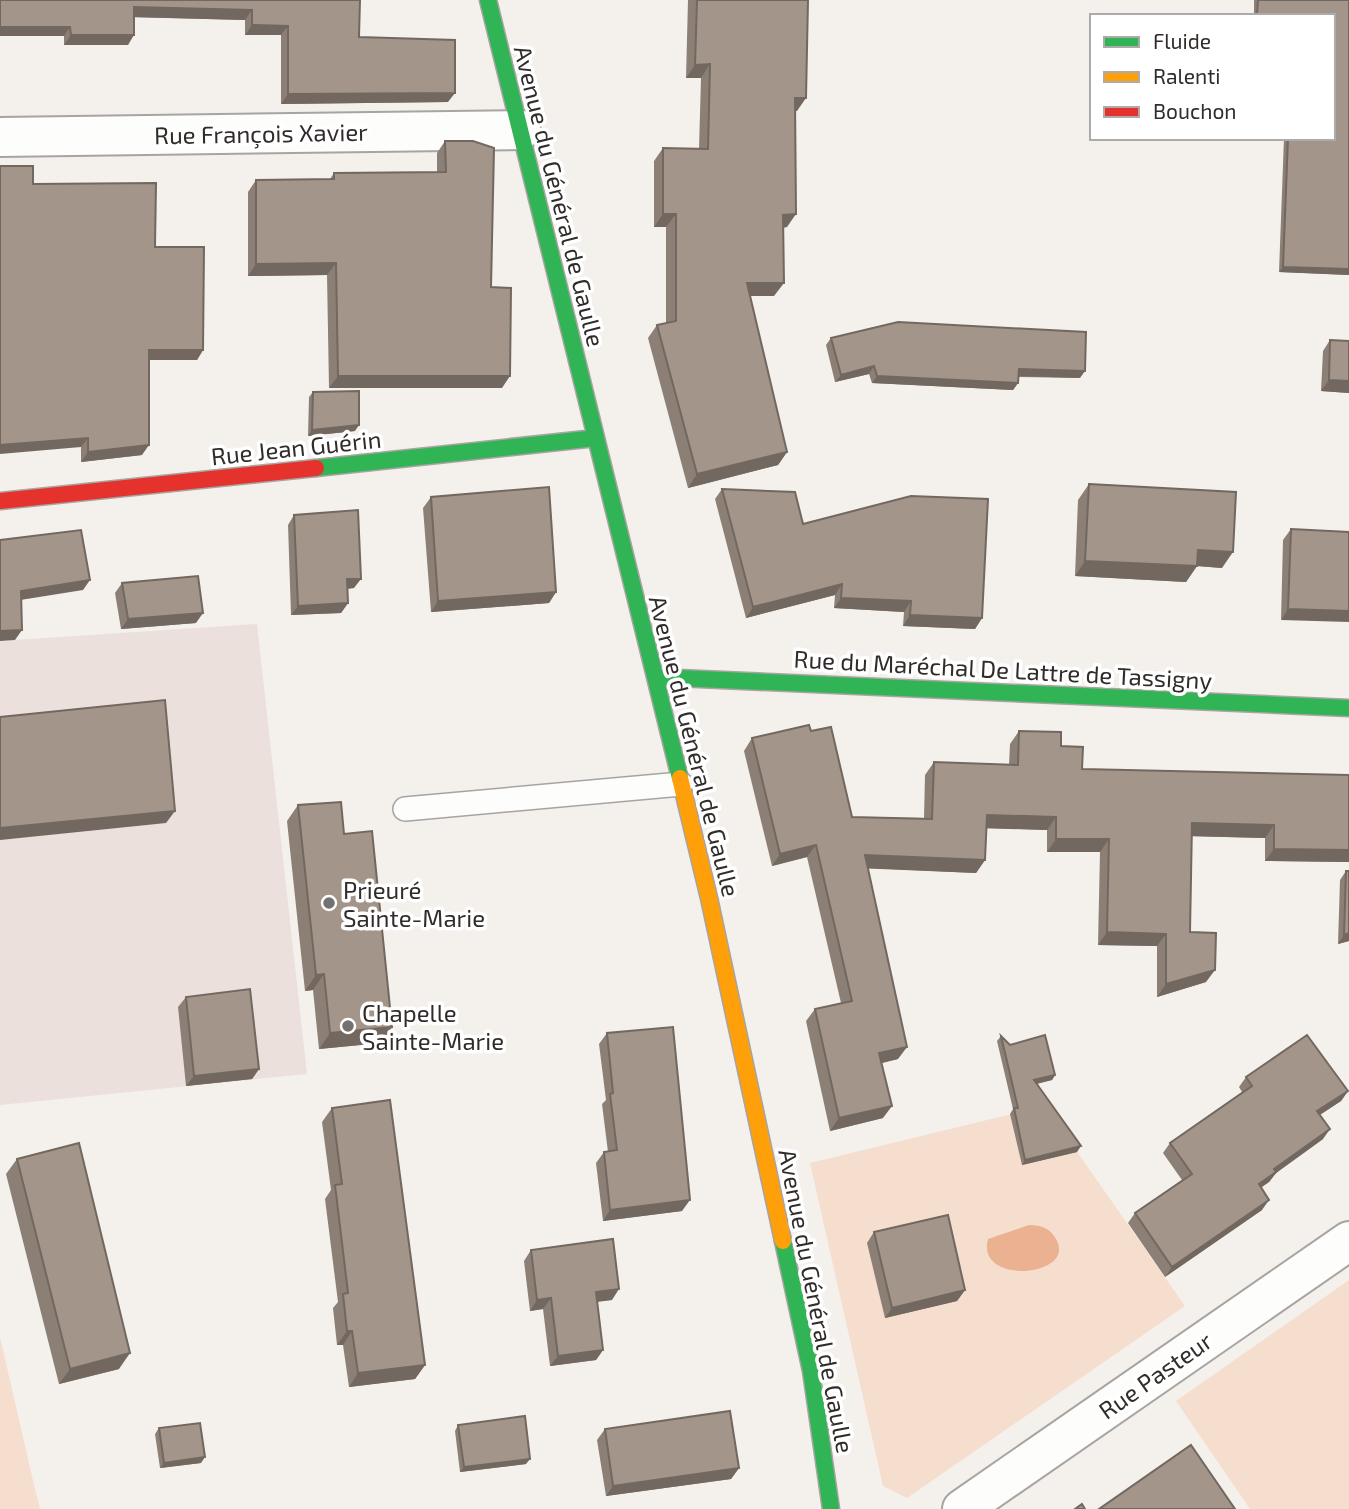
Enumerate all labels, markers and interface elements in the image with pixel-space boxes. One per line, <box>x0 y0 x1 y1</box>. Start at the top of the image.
legend <box>1090 14 1335 140</box>
text: Fluide <box>1153 28 1211 53</box>
street label: Avenue du Général de Gaulle <box>509 43 611 349</box>
text: Ralenti <box>1153 63 1220 88</box>
text: Bouchon <box>1153 98 1237 123</box>
street label: Rue François Xavier <box>154 117 368 150</box>
street label: Rue Jean Guérin <box>209 424 383 470</box>
street label: Avenue du Général de Gaulle <box>644 593 746 899</box>
street label: Rue du Maréchal De Lattre de Tassigny <box>793 644 1213 694</box>
place label: Prieuré Sainte-Marie <box>343 875 485 932</box>
marker: Prieuré Sainte-Marie <box>321 895 337 911</box>
place label: Chapelle Sainte-Marie <box>362 998 504 1055</box>
marker: Chapelle Sainte-Marie <box>340 1018 356 1034</box>
street label: Avenue du Général de Gaulle <box>773 1147 861 1455</box>
street label: Rue Pasteur <box>1093 1325 1217 1425</box>

